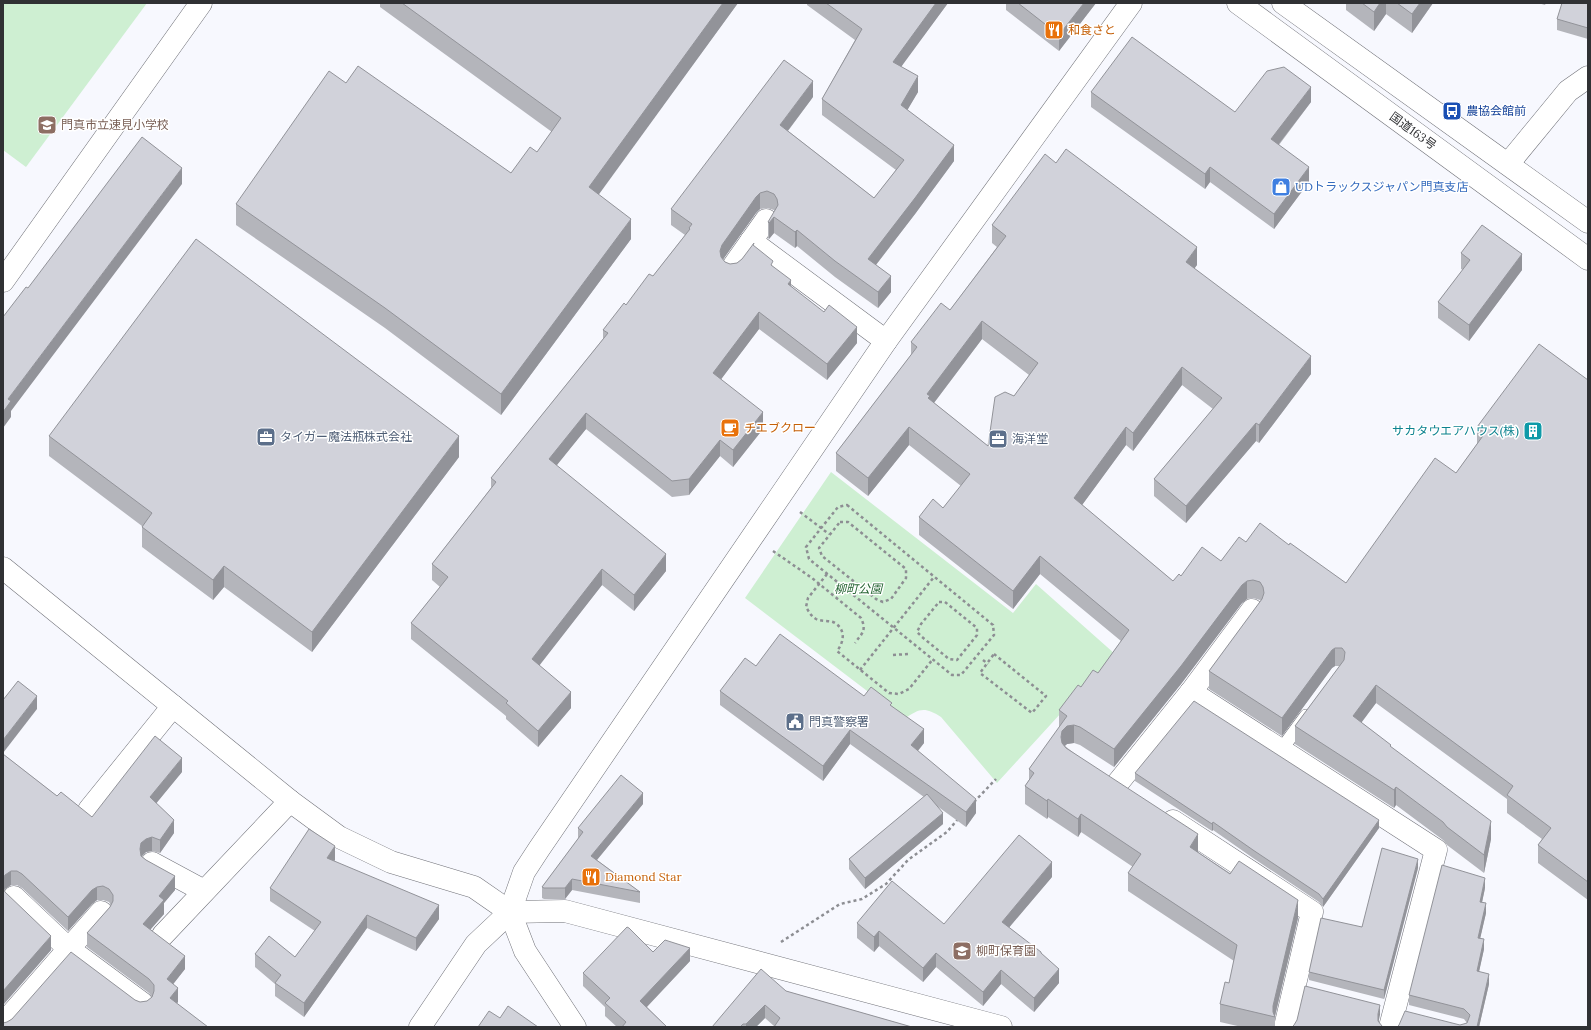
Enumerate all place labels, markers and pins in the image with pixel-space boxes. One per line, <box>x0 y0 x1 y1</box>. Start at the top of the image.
restaurant icon: 和食さと <box>1043 19 1065 41</box>
place label: 和食さと <box>1068 22 1116 37</box>
bus stop icon: 農協会館前 <box>1441 100 1463 122</box>
place label: 農協会館前 <box>1466 103 1526 118</box>
school or university icon: 門真市立速見小学校 <box>36 114 58 136</box>
place label: 門真市立速見小学校 <box>61 117 169 132</box>
shop icon: UDトラックスジャパン門真支店 <box>1270 176 1292 198</box>
place label: UDトラックスジャパン門真支店 <box>1295 179 1469 194</box>
cafe icon: チエブクロー <box>719 417 741 439</box>
place label: チエブクロー <box>744 420 816 435</box>
building icon: サカタウエアハウス(株) <box>1522 420 1544 442</box>
place label: サカタウエアハウス(株) <box>1392 423 1519 439</box>
office icon: タイガー魔法瓶株式会社 <box>255 426 277 448</box>
office icon: 海洋堂 <box>987 428 1009 450</box>
place label: タイガー魔法瓶株式会社 <box>280 429 412 444</box>
place label: 海洋堂 <box>1012 431 1048 446</box>
public building icon: 門真警察署 <box>784 711 806 733</box>
place label: 門真警察署 <box>809 714 869 729</box>
restaurant icon: Diamond Star <box>580 866 602 888</box>
place label: Diamond Star <box>605 869 682 884</box>
school or university icon: 柳町保育園 <box>951 940 973 962</box>
place label: 柳町保育園 <box>976 943 1036 958</box>

